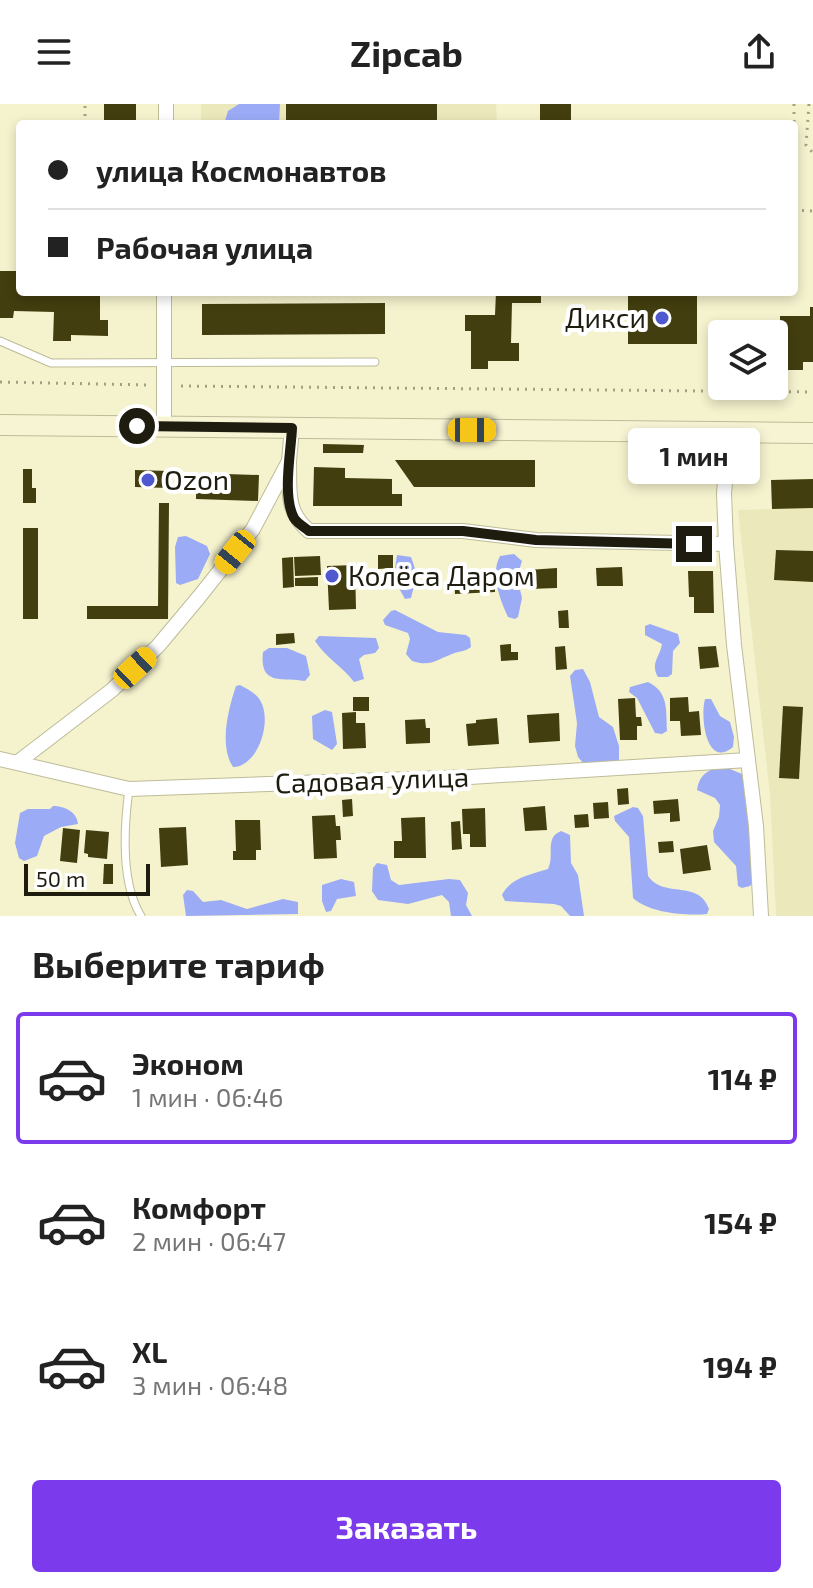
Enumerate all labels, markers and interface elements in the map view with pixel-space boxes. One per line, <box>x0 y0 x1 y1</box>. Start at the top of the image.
icon: menu <box>32 30 76 74</box>
icon: share <box>737 30 781 74</box>
text: Zipcab <box>350 31 463 74</box>
text: улица Космонавтов <box>96 152 387 188</box>
text: Рабочая улица <box>96 229 313 265</box>
place label: Дикси <box>565 300 646 334</box>
marker: Дикси <box>653 309 671 327</box>
map controls <box>708 320 788 400</box>
button: layers <box>708 320 788 400</box>
route start <box>119 408 155 444</box>
car <box>448 418 496 442</box>
callout: 1 мин <box>628 428 760 484</box>
text: 1 мин <box>660 440 728 471</box>
place label: Ozon <box>164 462 229 496</box>
marker: Ozon <box>139 471 157 489</box>
car <box>211 526 259 578</box>
route end <box>676 526 712 562</box>
place label: Колёса Даром <box>348 558 535 592</box>
marker: Колёса Даром <box>323 567 341 585</box>
car <box>109 643 161 693</box>
street label: Садовая улица <box>274 759 470 799</box>
scale bar <box>24 860 150 896</box>
text: 50 m <box>36 865 85 891</box>
text: Выберите тариф <box>32 942 325 985</box>
icon: car <box>36 1042 108 1114</box>
text: Эконом <box>132 1045 244 1081</box>
text: 114 ₽ <box>708 1060 777 1096</box>
text: 1 мин · 06:46 <box>132 1081 283 1112</box>
icon: car <box>36 1186 108 1258</box>
text: Комфорт <box>132 1189 266 1225</box>
text: 154 ₽ <box>704 1204 777 1240</box>
text: 2 мин · 06:47 <box>132 1225 286 1256</box>
icon: car <box>36 1330 108 1402</box>
text: XL <box>132 1333 167 1369</box>
text: 194 ₽ <box>703 1348 777 1384</box>
text: 3 мин · 06:48 <box>132 1369 288 1400</box>
button: Заказать <box>32 1480 781 1572</box>

